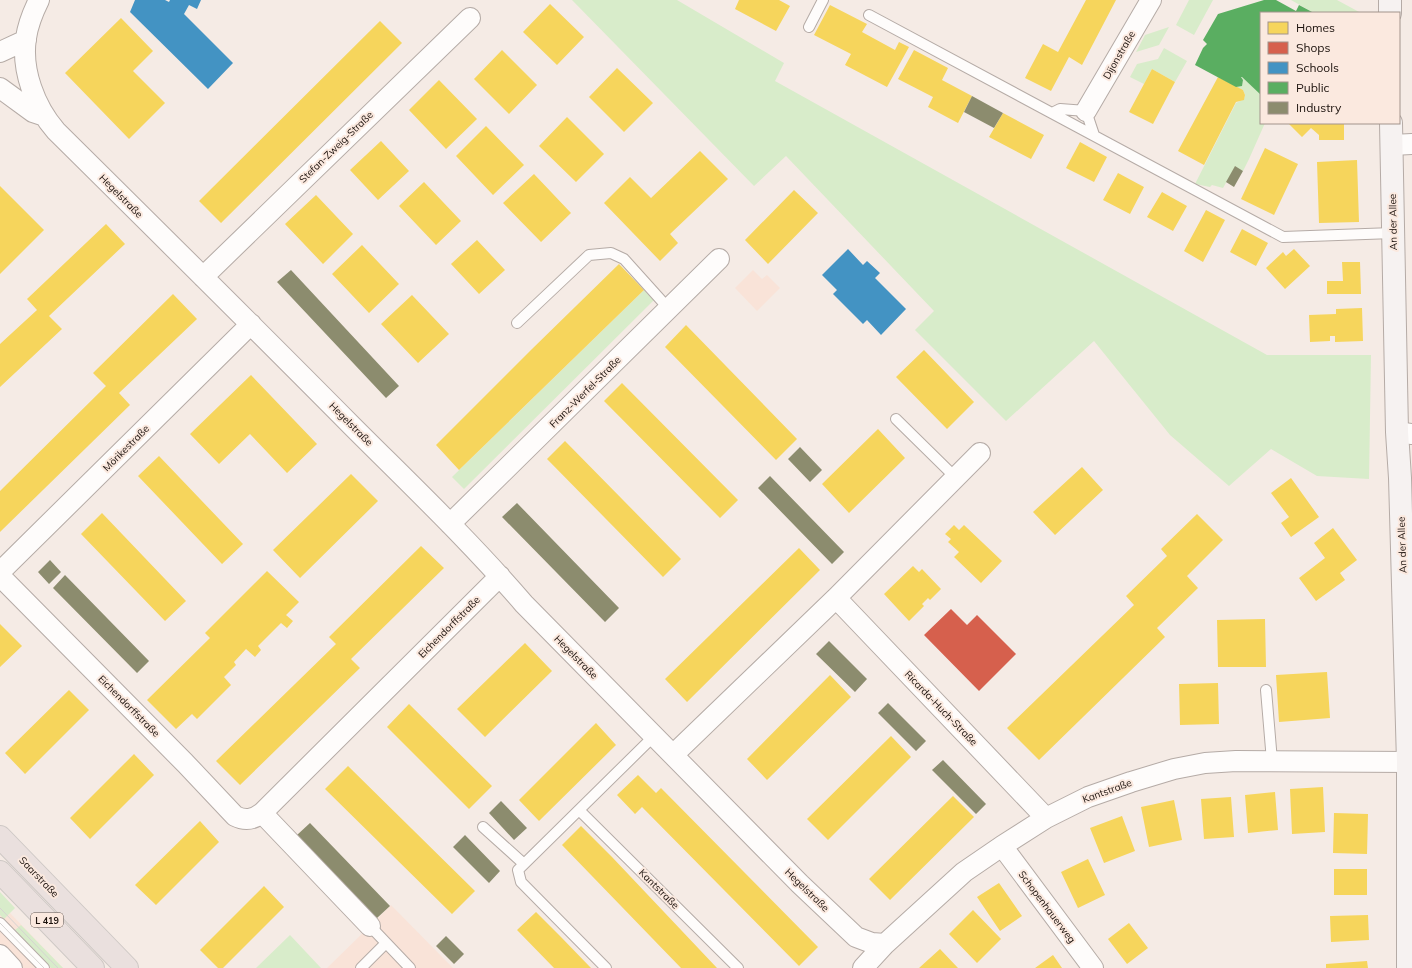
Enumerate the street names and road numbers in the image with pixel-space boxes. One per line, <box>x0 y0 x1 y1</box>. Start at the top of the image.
street label: Dijonstraße <box>1100 29 1138 81</box>
street label: Stefan-Zweig-Straße <box>296 108 376 186</box>
street label: Hegelstraße <box>96 171 146 221</box>
street label: An der Allee <box>1386 194 1400 250</box>
street label: Franz-Werfel-Straße <box>547 354 623 430</box>
street label: Hegelstraße <box>326 399 376 449</box>
street label: Mörikestraße <box>100 422 152 474</box>
street label: An der Allee <box>1395 517 1409 573</box>
street label: Eichendorffstraße <box>415 593 483 661</box>
street label: Hegelstraße <box>551 632 601 682</box>
street label: Ricarda-Huch-Straße <box>902 668 980 748</box>
street label: Eichendorffstraße <box>95 672 163 740</box>
street label: Kantstraße <box>1081 776 1133 806</box>
street label: Saarstraße <box>16 854 62 900</box>
street label: Kantstraße <box>636 866 682 912</box>
street label: Hegelstraße <box>782 866 832 914</box>
street label: Schopenhauerweg <box>1016 868 1078 946</box>
road number: L 419 <box>31 913 63 927</box>

